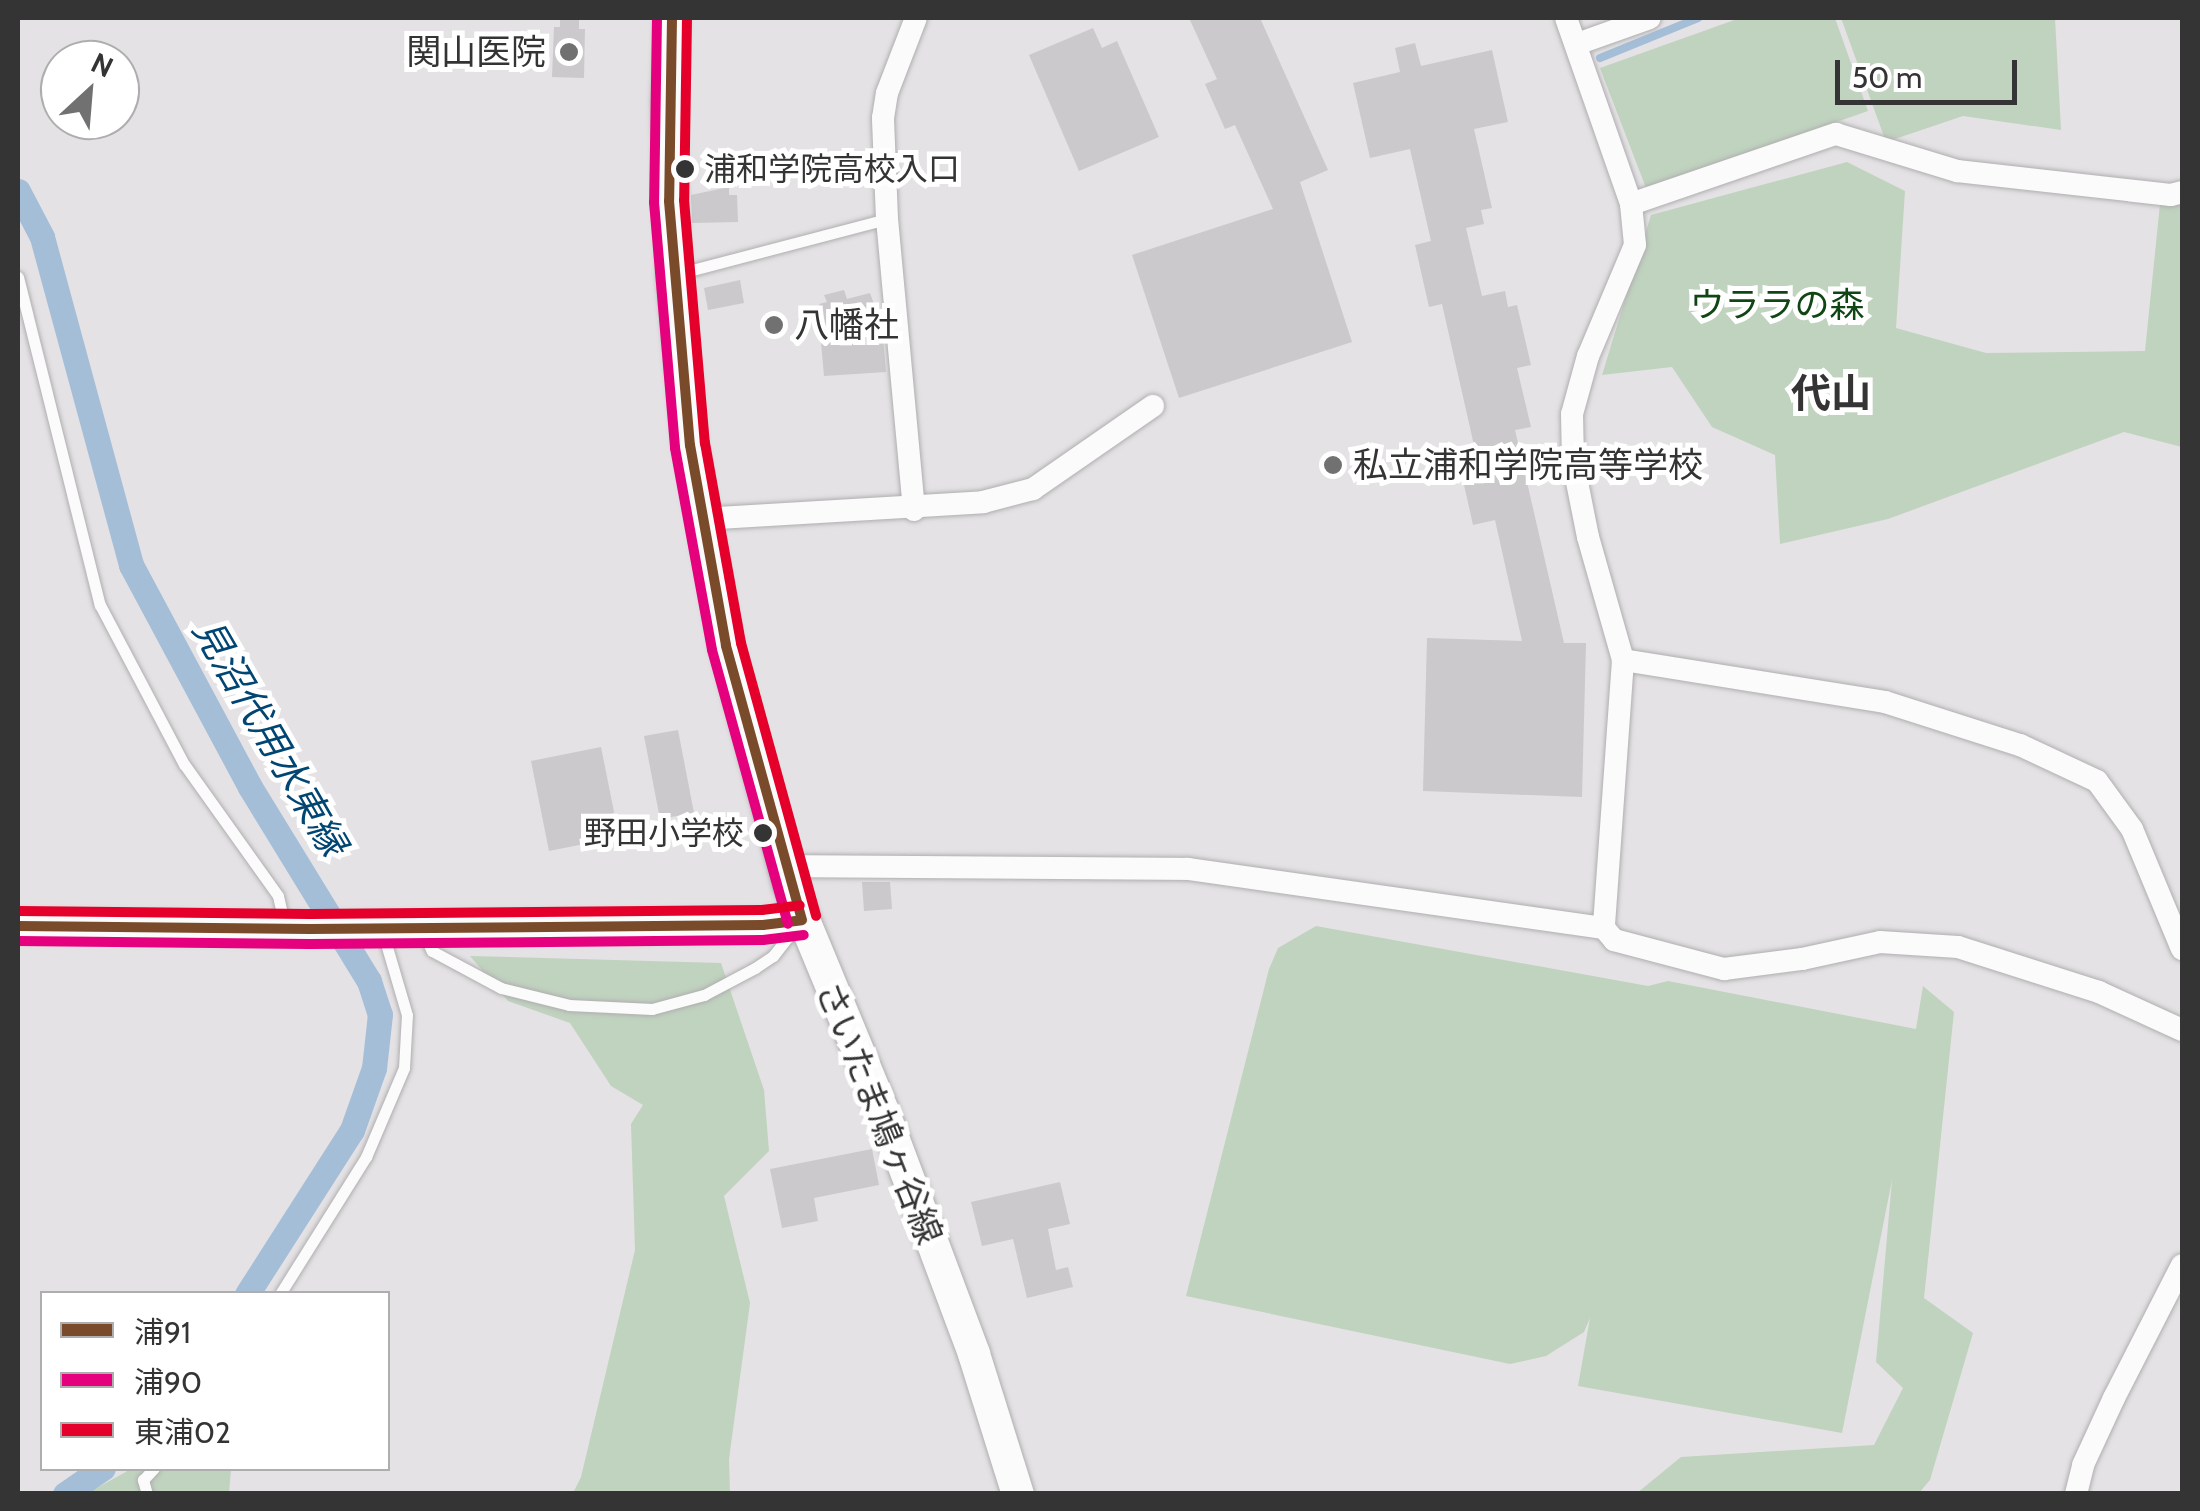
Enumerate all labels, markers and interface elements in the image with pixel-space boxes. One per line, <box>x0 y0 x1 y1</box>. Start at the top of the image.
place label: 関山医院 <box>406 31 546 73</box>
marker: 関山医院 <box>556 39 582 65</box>
north arrow <box>40 40 140 140</box>
scale bar <box>1840 40 2022 102</box>
text: N <box>86 45 119 84</box>
text: 50 m <box>1852 59 1922 96</box>
place label: 浦和学院高校入口 <box>704 150 960 188</box>
marker: 浦和学院高校入口 <box>675 159 695 179</box>
park label: ウララの森 <box>1690 284 1864 326</box>
place label: 八幡社 <box>794 304 899 346</box>
marker: 八幡社 <box>763 314 785 336</box>
district label: 代山 <box>1791 369 1871 417</box>
place label: 私立浦和学院高等学校 <box>1353 444 1703 486</box>
marker: 私立浦和学院高等学校 <box>1322 454 1344 476</box>
water label: 見沼代用水東縁 <box>184 610 356 864</box>
place label: 野田小学校 <box>584 814 744 852</box>
marker: 野田小学校 <box>753 823 773 843</box>
street label: さいたま鳩ヶ谷線 <box>807 975 951 1251</box>
legend <box>40 1291 390 1471</box>
text: 浦91 <box>134 1314 191 1351</box>
text: 浦90 <box>134 1364 202 1401</box>
text: 東浦02 <box>134 1414 231 1451</box>

